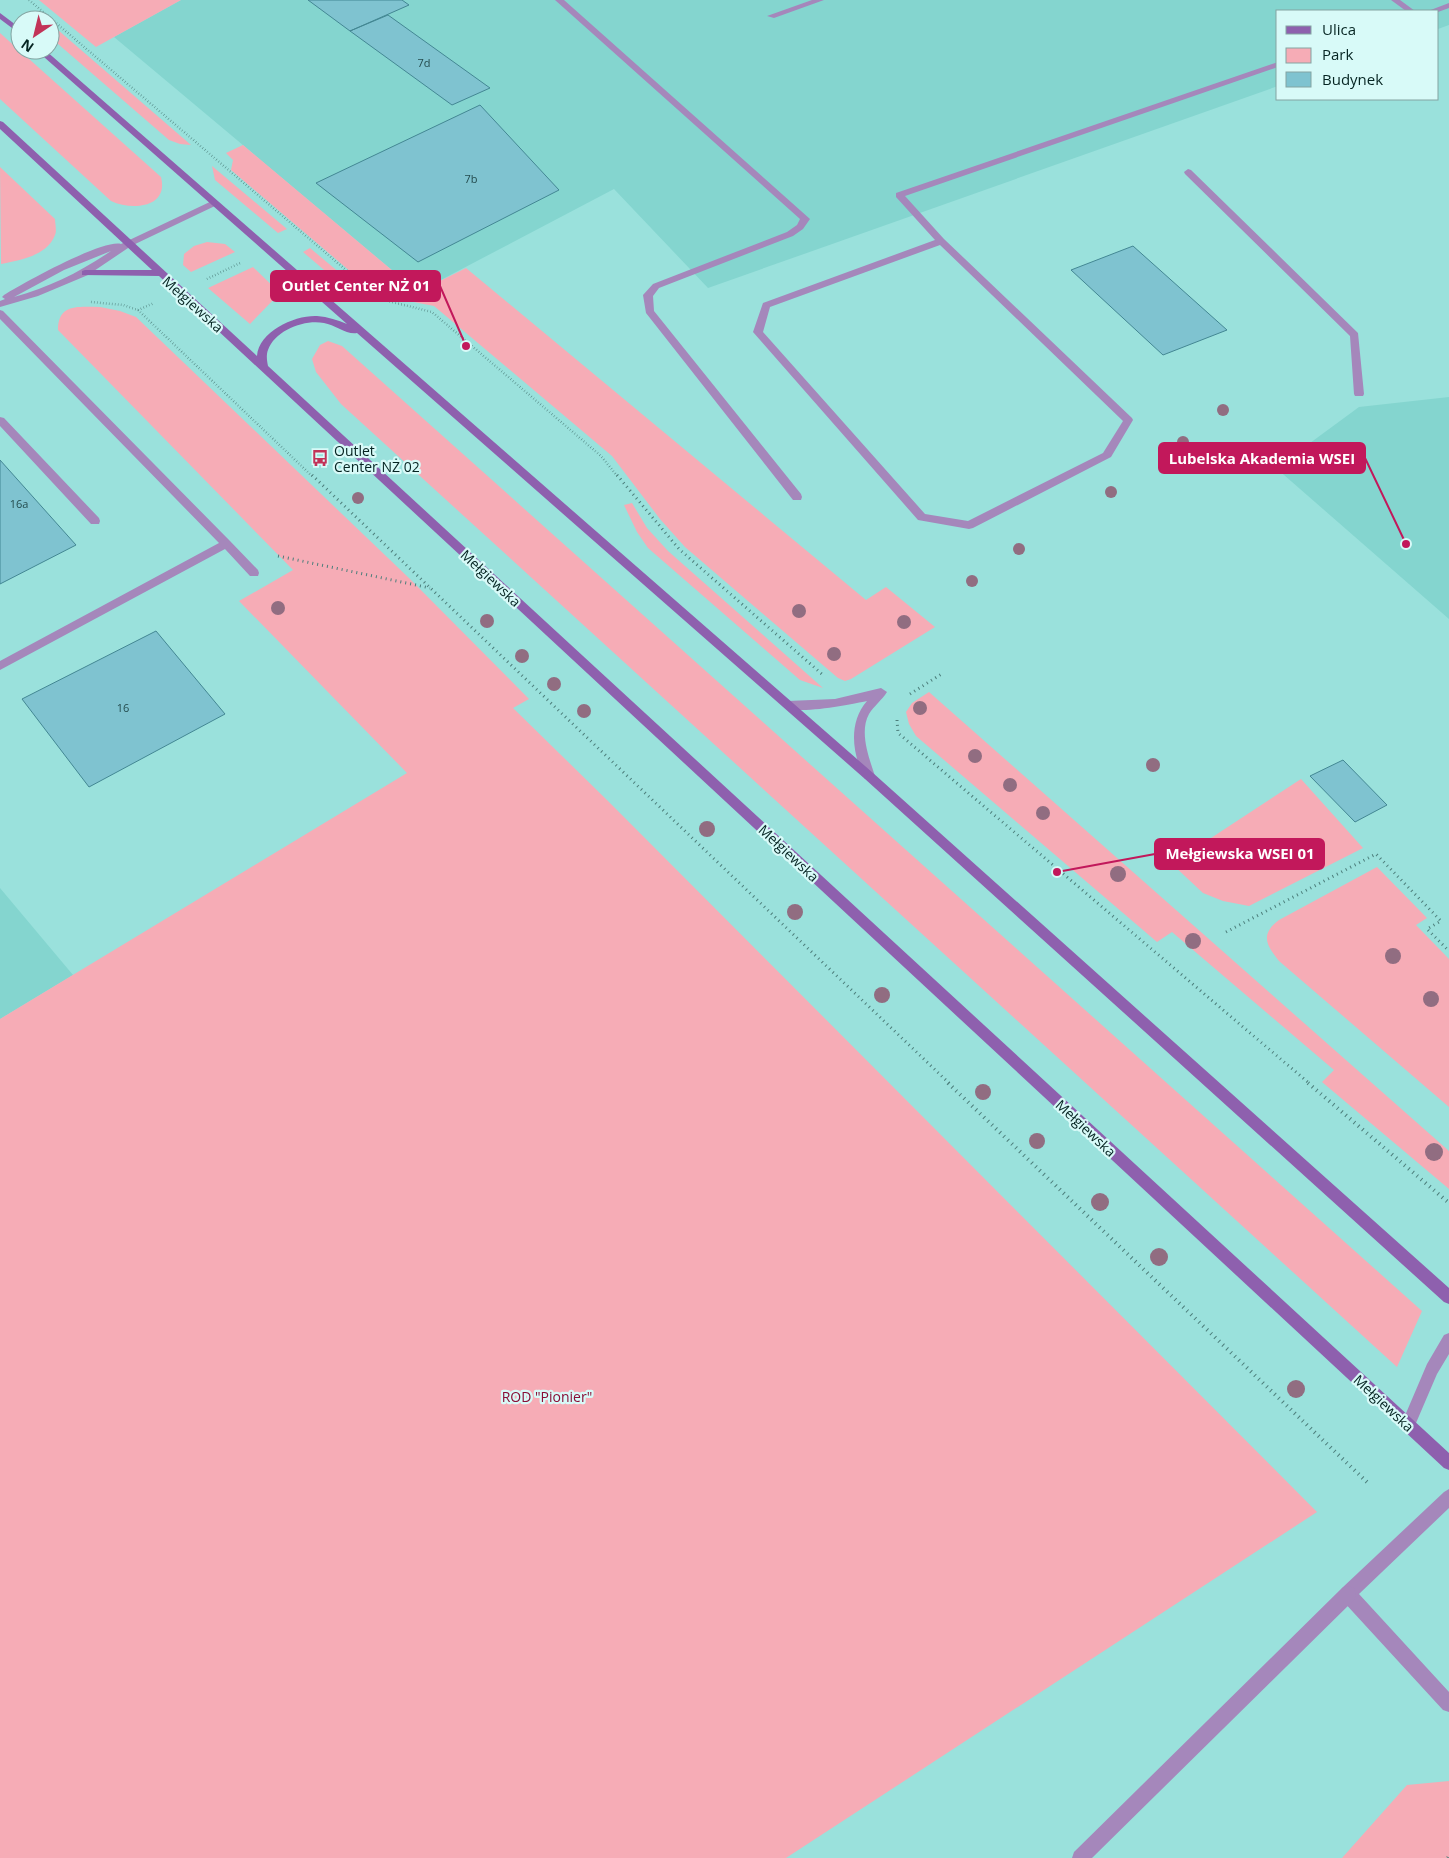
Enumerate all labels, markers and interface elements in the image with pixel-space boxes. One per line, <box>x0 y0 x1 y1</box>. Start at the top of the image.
north arrow <box>10 10 60 60</box>
legend <box>1276 10 1439 100</box>
text: Ulica <box>1322 19 1356 39</box>
text: N <box>17 35 37 57</box>
text: Park <box>1322 44 1353 64</box>
house number: 7d <box>417 55 431 70</box>
text: Budynek <box>1322 69 1383 89</box>
house number: 7b <box>464 171 478 186</box>
callout: Outlet Center NŻ 01 <box>271 271 440 301</box>
street label: Mełgiewska <box>159 272 227 336</box>
text: Outlet Center NŻ 01 <box>282 275 430 295</box>
place label: Outlet Center NŻ 02 <box>334 441 420 476</box>
callout: Lubelska Akademia WSEI <box>1159 443 1365 473</box>
bus stop icon: Outlet Center NŻ 02 <box>310 448 330 468</box>
text: Lubelska Akademia WSEI <box>1169 448 1355 468</box>
house number: 16a <box>10 496 28 511</box>
street label: Mełgiewska <box>457 545 525 611</box>
house number: 16 <box>117 700 129 715</box>
street label: Mełgiewska <box>755 820 823 886</box>
callout: Mełgiewska WSEI 01 <box>1155 839 1324 869</box>
text: Mełgiewska WSEI 01 <box>1165 843 1315 863</box>
street label: Mełgiewska <box>1052 1095 1120 1161</box>
street label: Mełgiewska <box>1350 1370 1418 1436</box>
park label: ROD "Pionier" <box>502 1387 592 1406</box>

